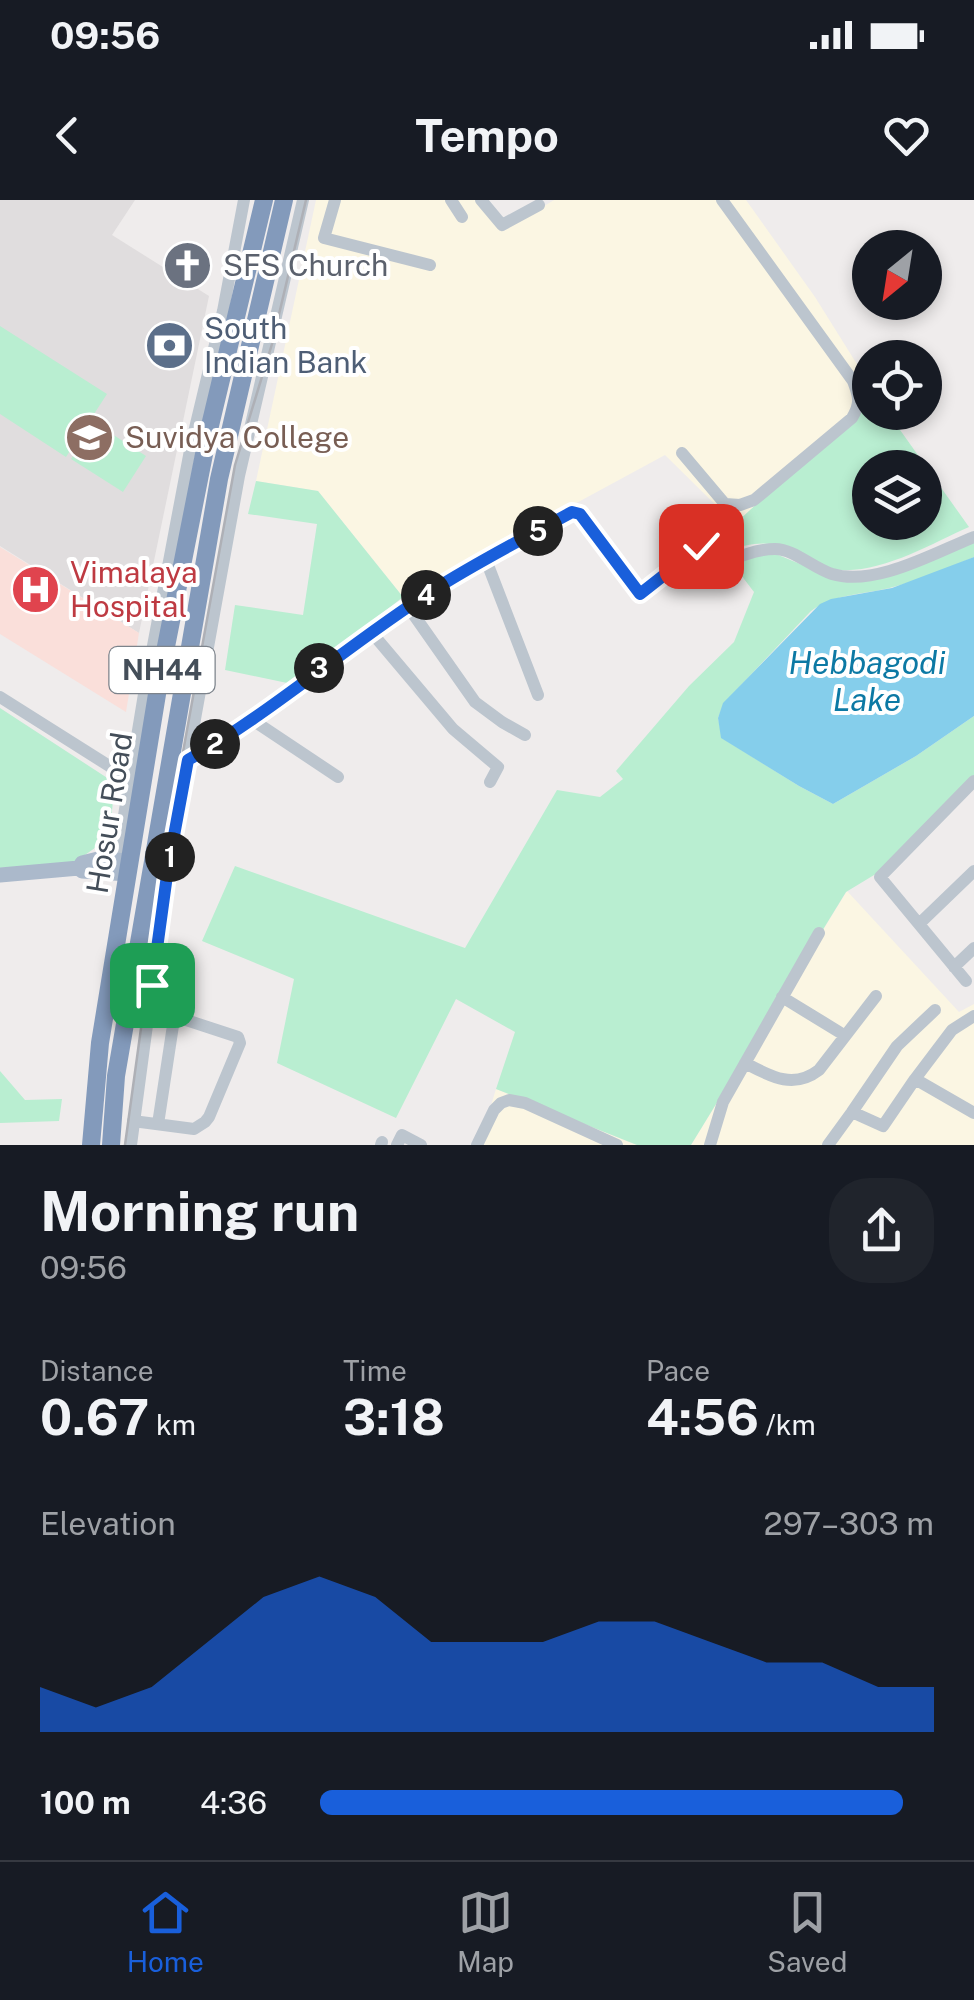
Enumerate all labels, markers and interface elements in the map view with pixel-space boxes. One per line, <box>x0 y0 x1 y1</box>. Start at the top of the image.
text: 09:56 <box>50 13 160 58</box>
icon: back <box>40 108 95 163</box>
icon: heart <box>879 108 934 163</box>
text: Tempo <box>415 109 559 162</box>
north arrow <box>852 230 942 320</box>
map controls <box>852 230 942 540</box>
church icon: SFS Church <box>162 240 214 292</box>
place label: SFS Church <box>223 247 388 283</box>
place label: South Indian Bank <box>204 310 367 380</box>
bank icon: South Indian Bank <box>143 320 195 372</box>
button: locate <box>852 340 942 430</box>
school or university icon: Suvidya College <box>64 412 116 464</box>
place label: Suvidya College <box>125 419 349 455</box>
button: layers <box>852 450 942 540</box>
pin <box>659 504 744 589</box>
pin: 5 <box>513 506 563 556</box>
text: 5 <box>529 514 547 547</box>
icon: check <box>674 519 729 574</box>
place label: Vimalaya Hospital <box>70 554 198 624</box>
hospital icon: Vimalaya Hospital <box>9 564 61 616</box>
pin: 4 <box>401 570 451 620</box>
text: 4 <box>417 578 435 611</box>
pin: 3 <box>294 643 344 693</box>
water label: Hebbagodi Lake <box>788 644 946 718</box>
road number: NH44 <box>110 647 214 693</box>
text: 3 <box>310 651 328 684</box>
pin: 2 <box>190 719 240 769</box>
text: 2 <box>206 727 224 760</box>
street label: Hosur Road <box>79 730 140 896</box>
pin: 1 <box>145 832 195 882</box>
text: 1 <box>164 840 176 873</box>
pin <box>110 943 195 1028</box>
icon: arrive <box>125 958 180 1013</box>
button: share <box>829 1178 934 1283</box>
text: Morning run <box>40 1179 359 1243</box>
text: 09:56 <box>40 1249 127 1286</box>
text: Distance <box>40 1354 154 1387</box>
text: Time <box>343 1354 407 1387</box>
text: Pace <box>646 1354 710 1387</box>
text: 0.67 <box>40 1387 149 1446</box>
text: 3:18 <box>343 1387 445 1446</box>
text: 4:56 <box>646 1387 759 1446</box>
text: km <box>149 1408 196 1441</box>
text: /km <box>759 1408 816 1441</box>
text: Elevation <box>40 1505 176 1542</box>
text: 297–303 m <box>764 1505 934 1542</box>
text: 100 m <box>40 1784 131 1821</box>
text: 4:36 <box>200 1784 267 1821</box>
tab: Home <box>127 1885 204 1978</box>
tab: Map <box>457 1885 514 1978</box>
tab: Saved <box>767 1885 847 1978</box>

